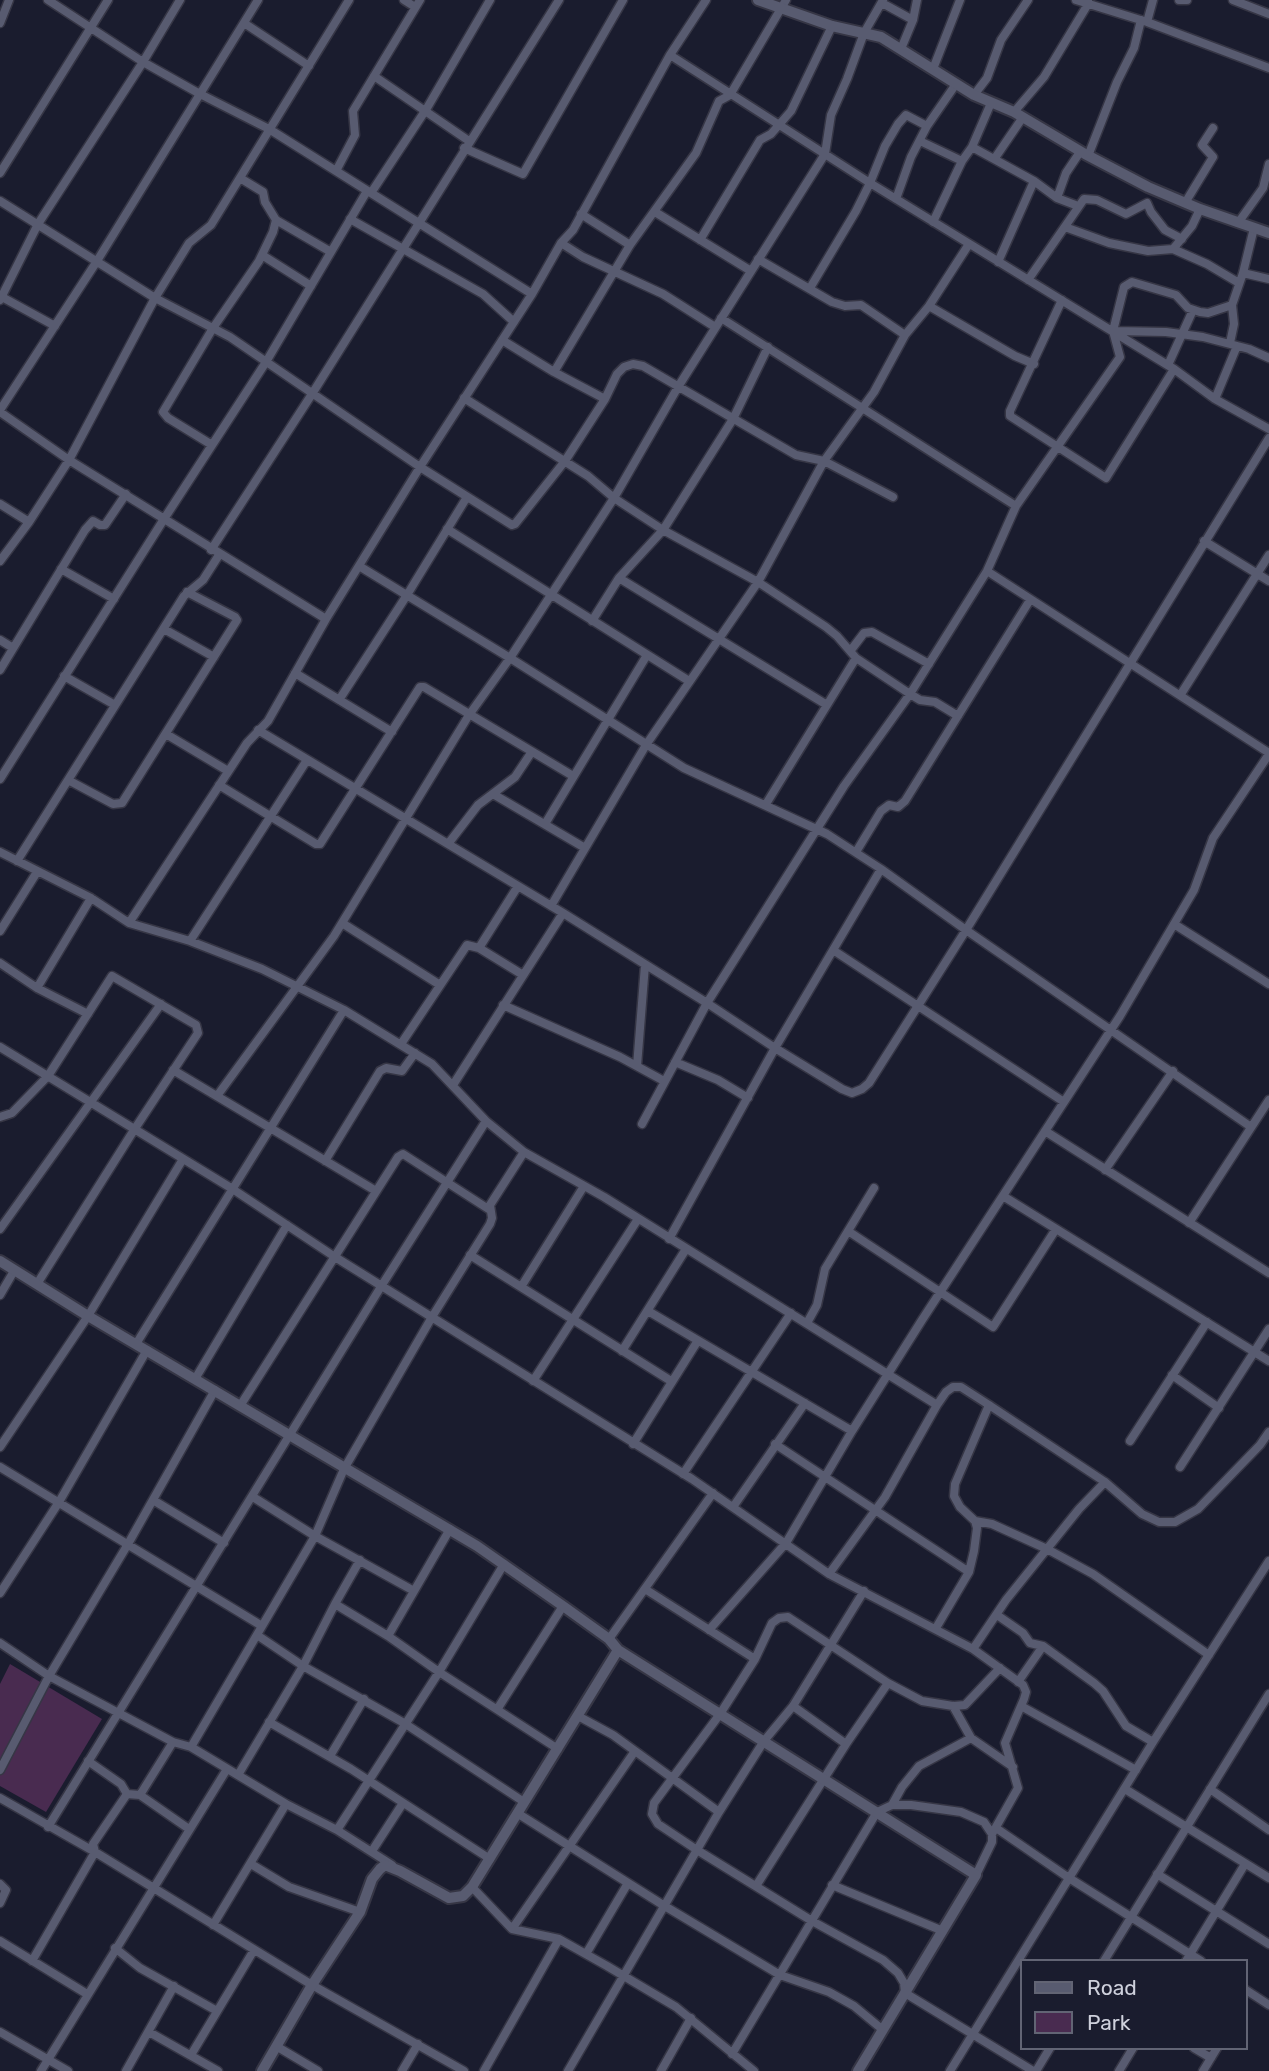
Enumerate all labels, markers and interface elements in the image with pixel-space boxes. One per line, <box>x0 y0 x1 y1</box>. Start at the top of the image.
legend <box>1020 1959 1248 2050</box>
text: Road <box>1087 1975 1137 2000</box>
text: Park <box>1087 2010 1131 2035</box>

